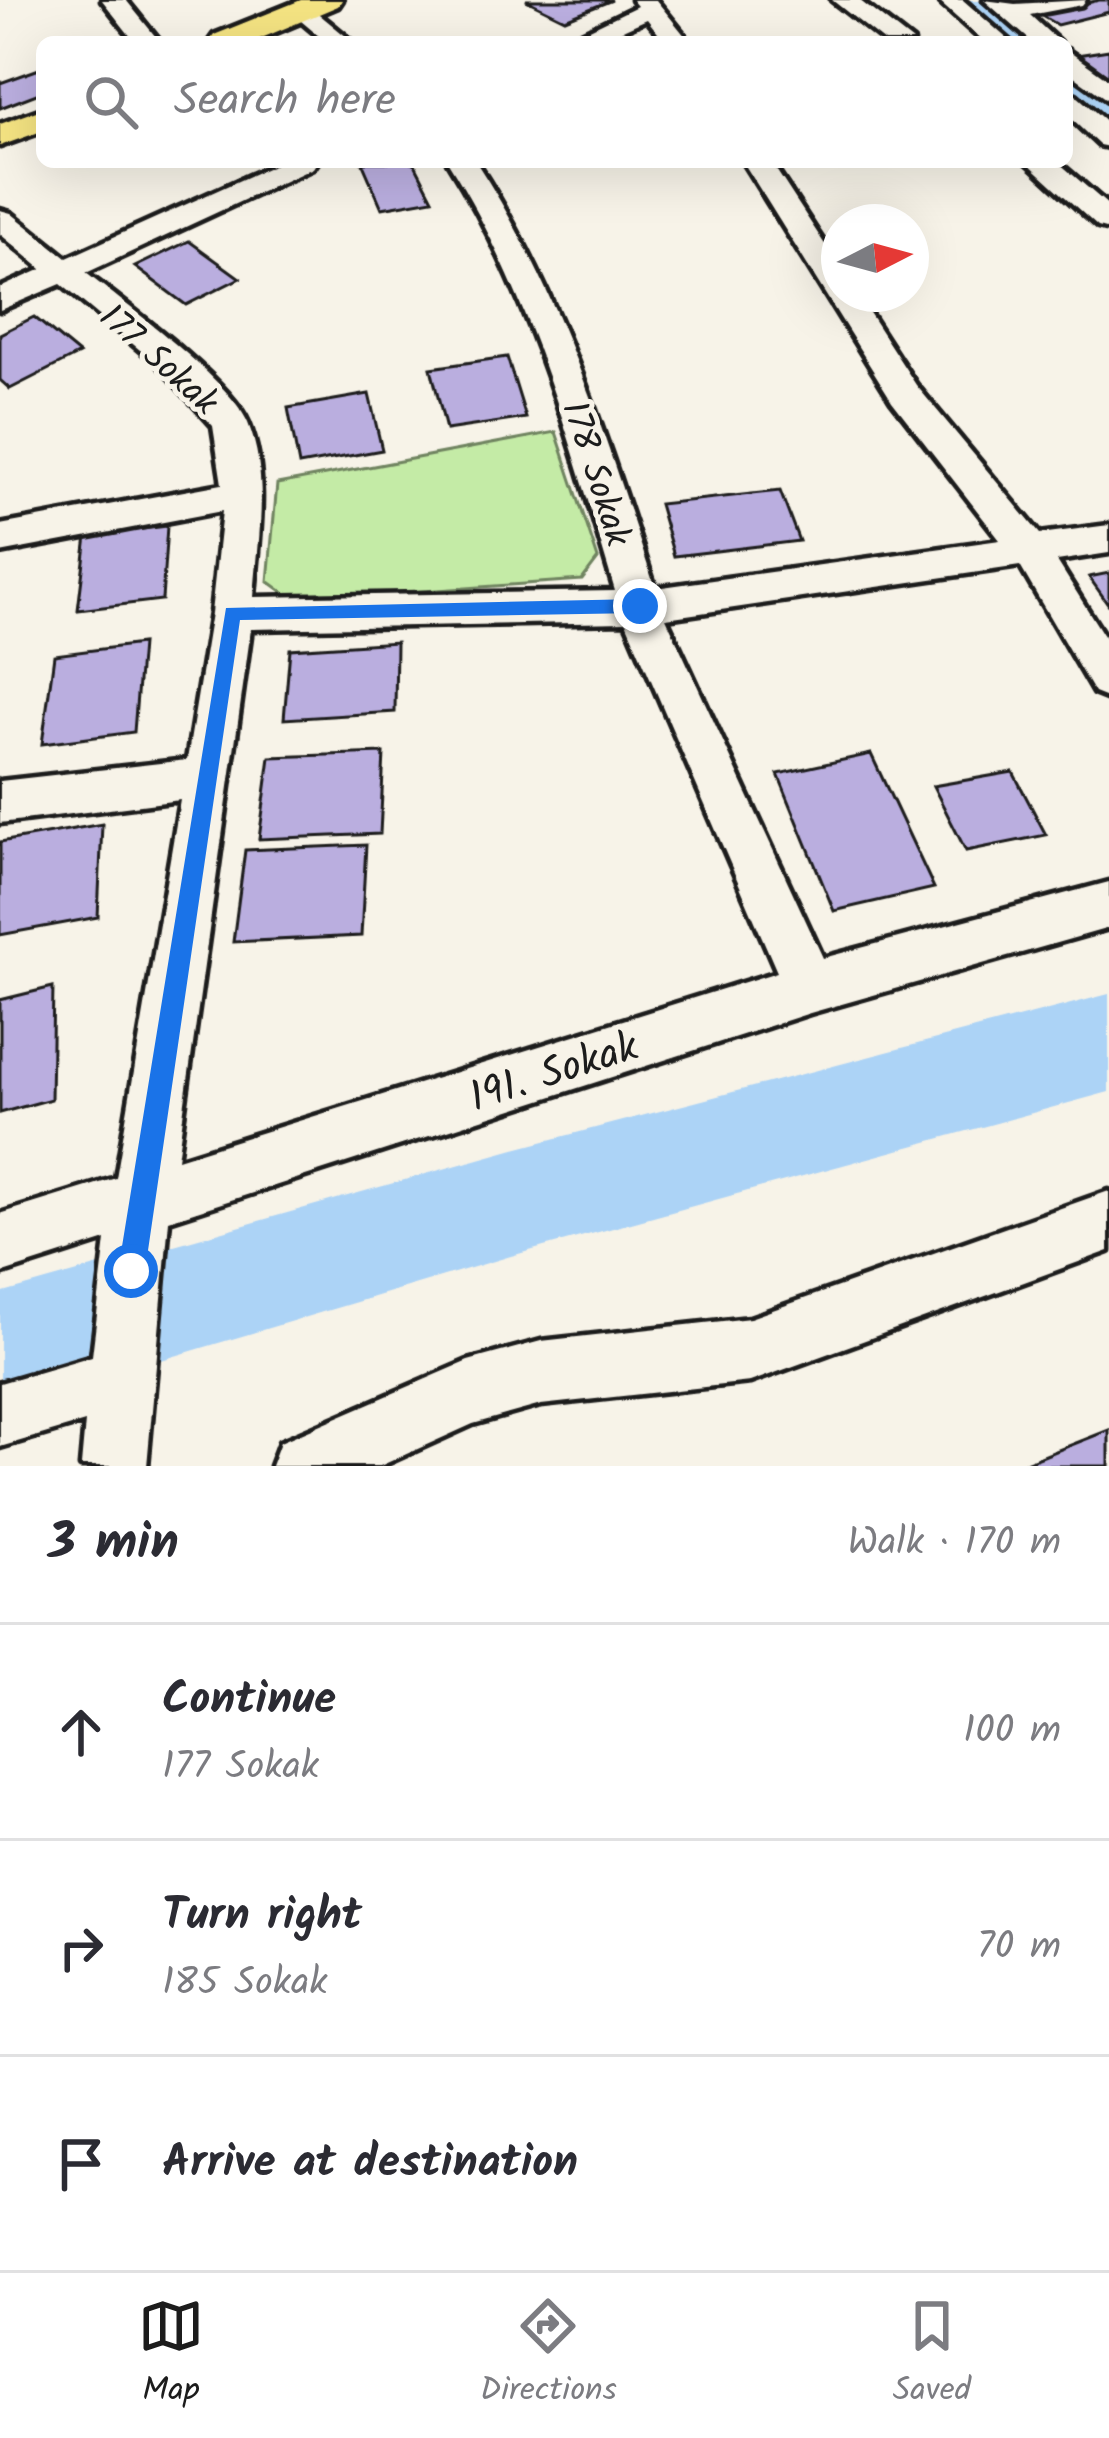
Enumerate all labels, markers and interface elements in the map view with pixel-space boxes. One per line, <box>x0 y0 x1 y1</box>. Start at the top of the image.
search box <box>36 36 1073 168</box>
text: Search here <box>174 66 396 138</box>
icon: search <box>78 69 144 135</box>
north arrow <box>821 204 929 312</box>
street label: 177 Sokak <box>85 291 231 431</box>
street label: 178 Sokak <box>544 394 645 555</box>
route end <box>613 579 667 633</box>
street label: 191. Sokak <box>461 1014 648 1132</box>
route start <box>104 1244 158 1298</box>
text: 3 min <box>48 1504 179 1585</box>
text: Walk · 170 m <box>847 1513 1061 1575</box>
text: Continue <box>162 1665 336 1737</box>
icon: ahead <box>48 1699 114 1765</box>
text: 100 m <box>963 1701 1061 1763</box>
text: 177 Sokak <box>162 1737 319 1799</box>
text: Turn right <box>162 1881 362 1953</box>
icon: right <box>48 1915 114 1981</box>
text: 70 m <box>977 1917 1061 1979</box>
text: 185 Sokak <box>162 1953 328 2015</box>
text: Arrive at destination <box>162 2128 578 2200</box>
icon: arrive <box>48 2131 114 2197</box>
tab: Map <box>138 2293 204 2418</box>
tab: Directions <box>480 2293 617 2418</box>
tab: Saved <box>893 2293 971 2418</box>

